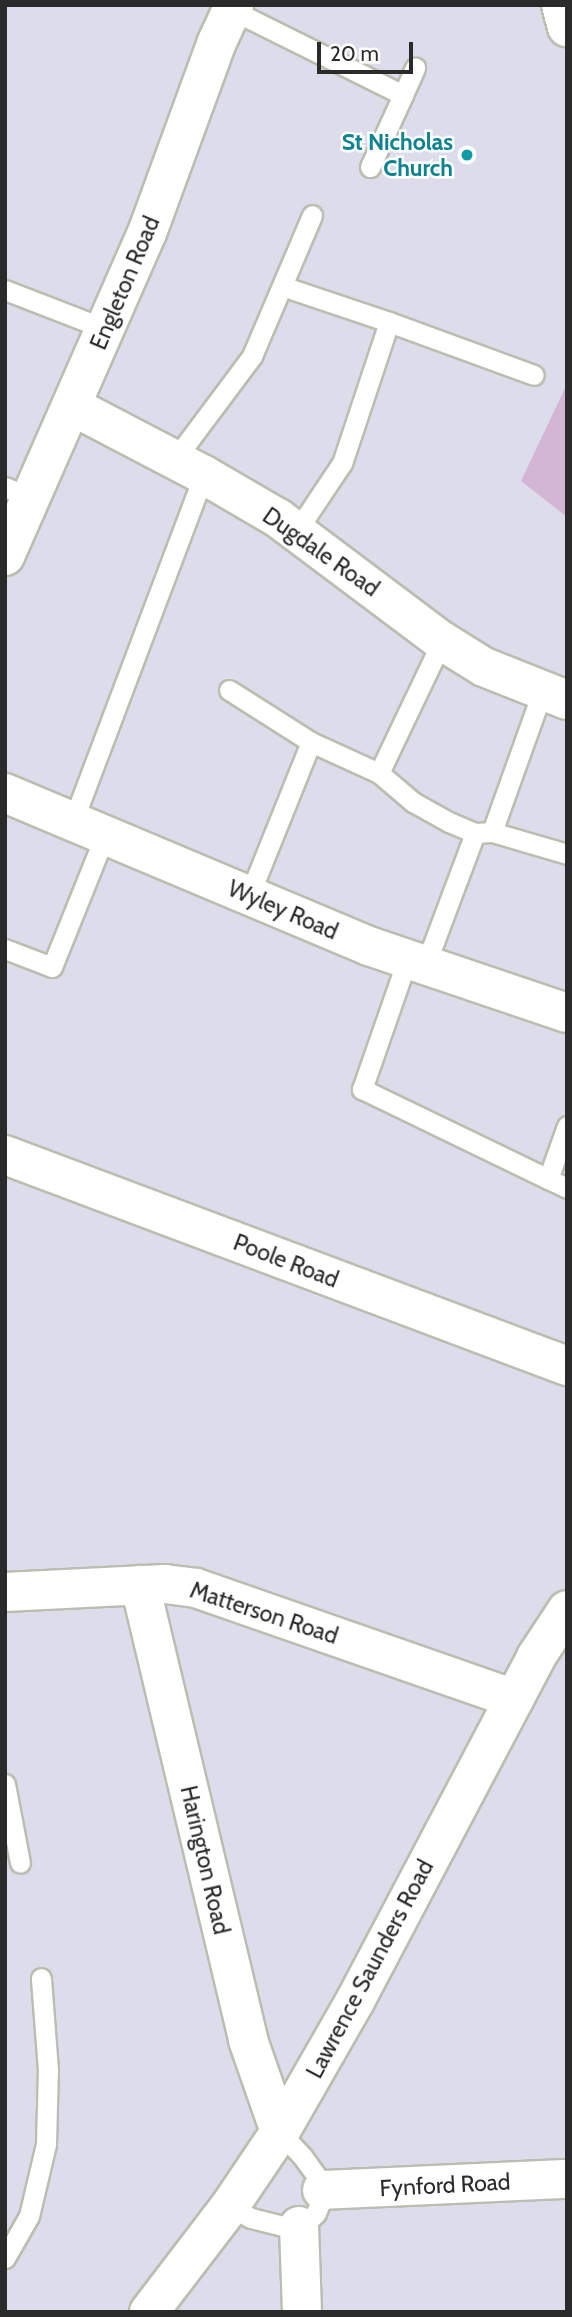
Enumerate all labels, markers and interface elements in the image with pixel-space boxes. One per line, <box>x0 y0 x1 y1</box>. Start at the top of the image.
scale bar <box>320 28 416 72</box>
text: 20 m <box>330 41 379 66</box>
place label: St Nicholas Church <box>342 128 453 182</box>
marker: St Nicholas Church <box>459 147 475 163</box>
street label: Engleton Road <box>85 212 165 354</box>
street label: Dugdale Road <box>257 502 385 602</box>
street label: Wyley Road <box>224 874 342 946</box>
street label: Poole Road <box>230 1228 342 1294</box>
street label: Matterson Road <box>187 1576 341 1650</box>
street label: Harington Road <box>174 1783 236 1937</box>
street label: Lawrence Saunders Road <box>301 1855 439 2083</box>
street label: Fynford Road <box>379 2168 511 2202</box>

